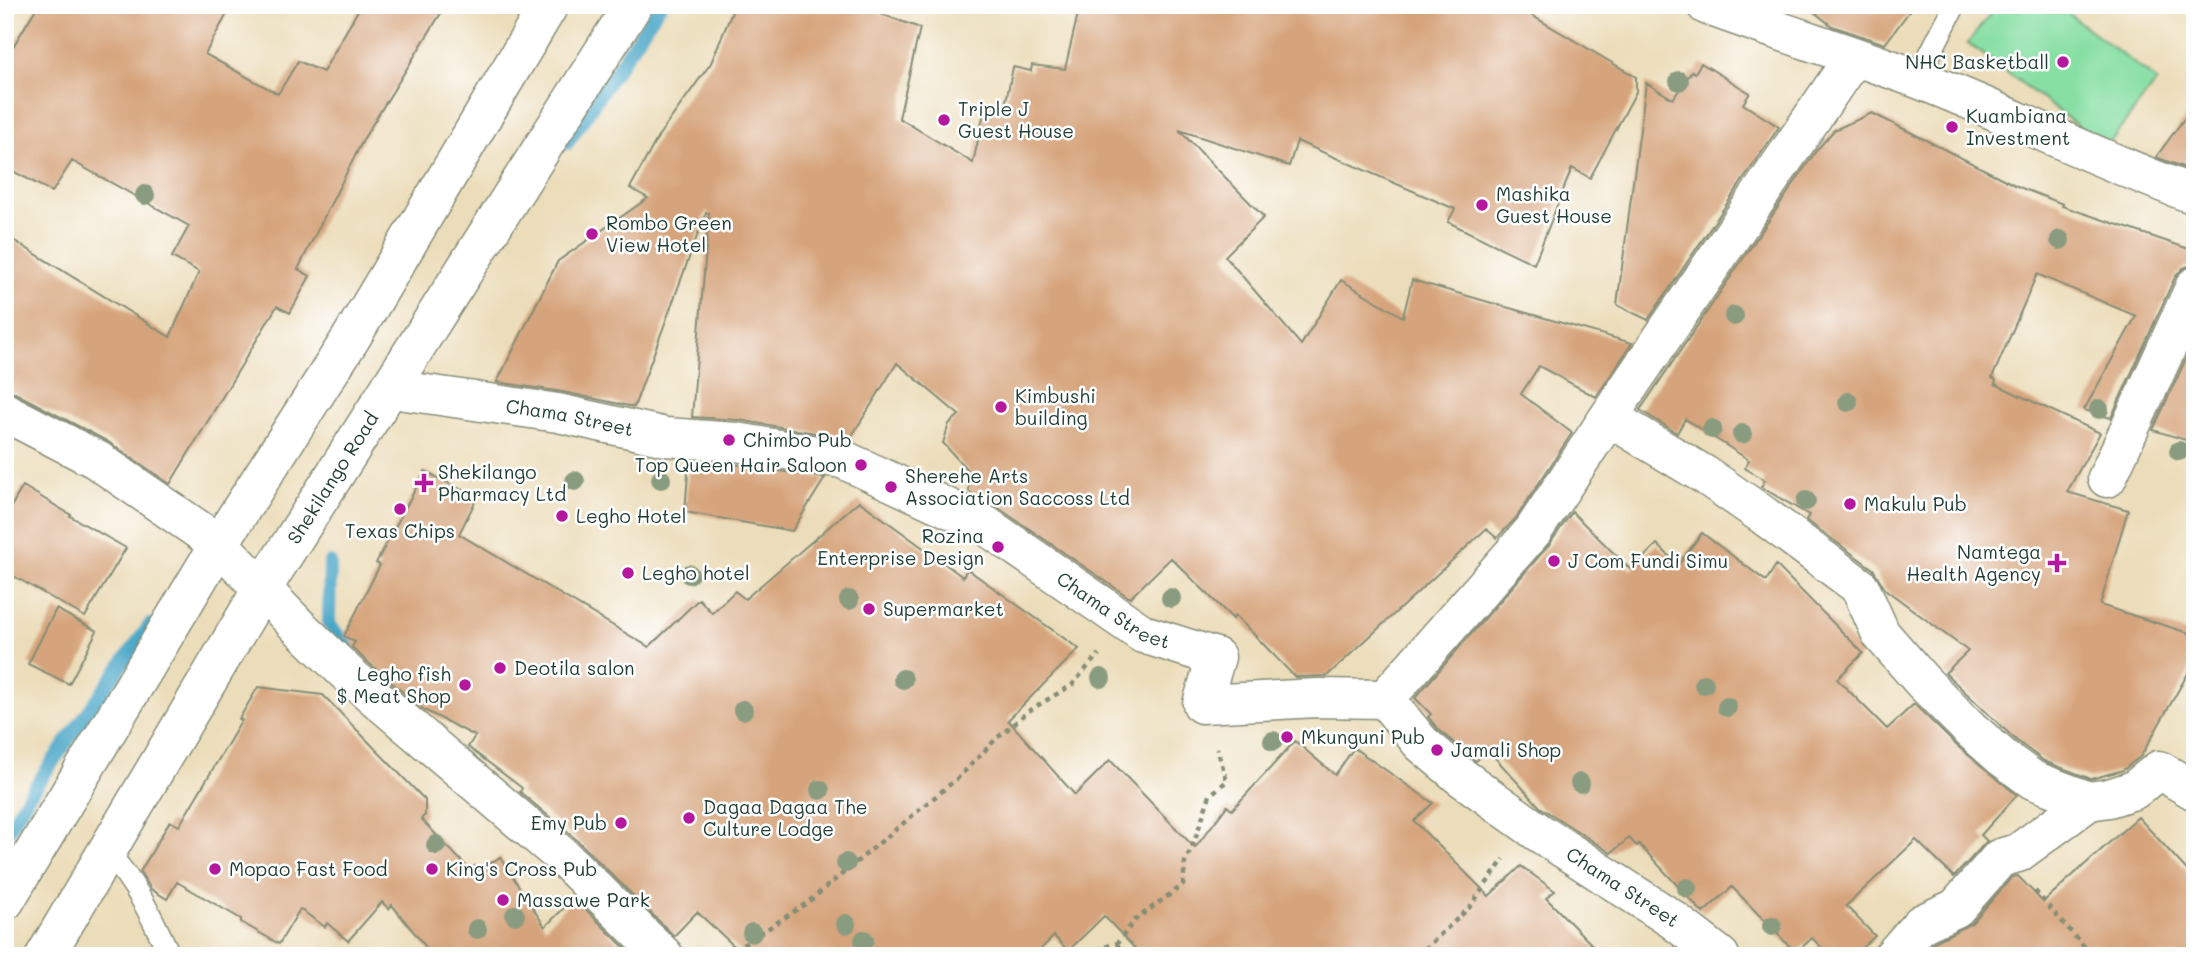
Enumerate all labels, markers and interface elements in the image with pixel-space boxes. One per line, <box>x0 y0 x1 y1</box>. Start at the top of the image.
place label: NHC Basketball <box>1905 49 2049 74</box>
marker: NHC Basketball <box>2055 54 2071 70</box>
place label: Triple J Guest House <box>958 96 1074 143</box>
place label: Kuambiana Investment <box>1966 103 2070 150</box>
marker: Triple J Guest House <box>936 112 952 128</box>
marker: Kuambiana Investment <box>1944 119 1960 135</box>
place label: Mashika Guest House <box>1496 181 1612 228</box>
marker: Mashika Guest House <box>1474 197 1490 213</box>
place label: Rombo Green View Hotel <box>606 210 732 257</box>
marker: Rombo Green View Hotel <box>584 226 600 242</box>
place label: Kimbushi building <box>1015 383 1096 430</box>
street label: Chama Street <box>504 393 636 441</box>
marker: Kimbushi building <box>993 399 1009 415</box>
street label: Shekilango Road <box>281 407 383 548</box>
place label: Chimbo Pub <box>743 427 852 452</box>
marker: Chimbo Pub <box>721 432 737 448</box>
place label: Top Queen Hair Saloon <box>635 452 847 477</box>
marker: Top Queen Hair Saloon <box>853 457 869 473</box>
place label: Shekilango Pharmacy Ltd <box>438 459 566 506</box>
place label: Sherehe Arts Association Saccoss Ltd <box>905 463 1130 510</box>
marker: Shekilango Pharmacy Ltd <box>416 475 432 491</box>
marker: Sherehe Arts Association Saccoss Ltd <box>883 479 899 495</box>
place label: Makulu Pub <box>1864 491 1967 516</box>
marker: Makulu Pub <box>1842 496 1858 512</box>
marker: Texas Chips <box>392 501 408 517</box>
place label: Legho Hotel <box>576 503 687 528</box>
marker: Legho Hotel <box>554 508 570 524</box>
place label: Texas Chips <box>345 518 455 543</box>
place label: Rozina Enterprise Design <box>817 523 984 570</box>
marker: Rozina Enterprise Design <box>990 539 1006 555</box>
place label: Namtega Health Agency <box>1906 539 2041 586</box>
place label: J Com Fundi Simu <box>1568 548 1728 573</box>
marker: J Com Fundi Simu <box>1546 553 1562 569</box>
marker: Namtega Health Agency <box>2047 553 2067 573</box>
place label: Legho hotel <box>642 560 750 585</box>
marker: Legho hotel <box>620 565 636 581</box>
street label: Chama Street <box>1052 565 1173 654</box>
place label: Supermarket <box>883 596 1004 621</box>
marker: Supermarket <box>861 601 877 617</box>
place label: Deotila salon <box>514 655 635 680</box>
marker: Deotila salon <box>492 660 508 676</box>
place label: Legho fish $ Meat Shop <box>337 661 451 708</box>
marker: Legho fish $ Meat Shop <box>457 677 473 693</box>
place label: Mkunguni Pub <box>1301 724 1425 749</box>
marker: Mkunguni Pub <box>1279 729 1295 745</box>
place label: Jamali Shop <box>1451 737 1561 762</box>
marker: Jamali Shop <box>1429 742 1445 758</box>
place label: Dagaa Dagaa The Culture Lodge <box>703 794 867 841</box>
place label: Emy Pub <box>531 810 607 835</box>
marker: Dagaa Dagaa The Culture Lodge <box>681 810 697 826</box>
marker: Emy Pub <box>613 815 629 831</box>
street label: Chama Street <box>1562 841 1685 932</box>
place label: Mopao Fast Food <box>229 856 388 881</box>
place label: King's Cross Pub <box>446 856 597 881</box>
marker: Mopao Fast Food <box>207 861 223 877</box>
marker: King's Cross Pub <box>424 861 440 877</box>
place label: Massawe Park <box>517 887 650 912</box>
marker: Massawe Park <box>495 892 511 908</box>

